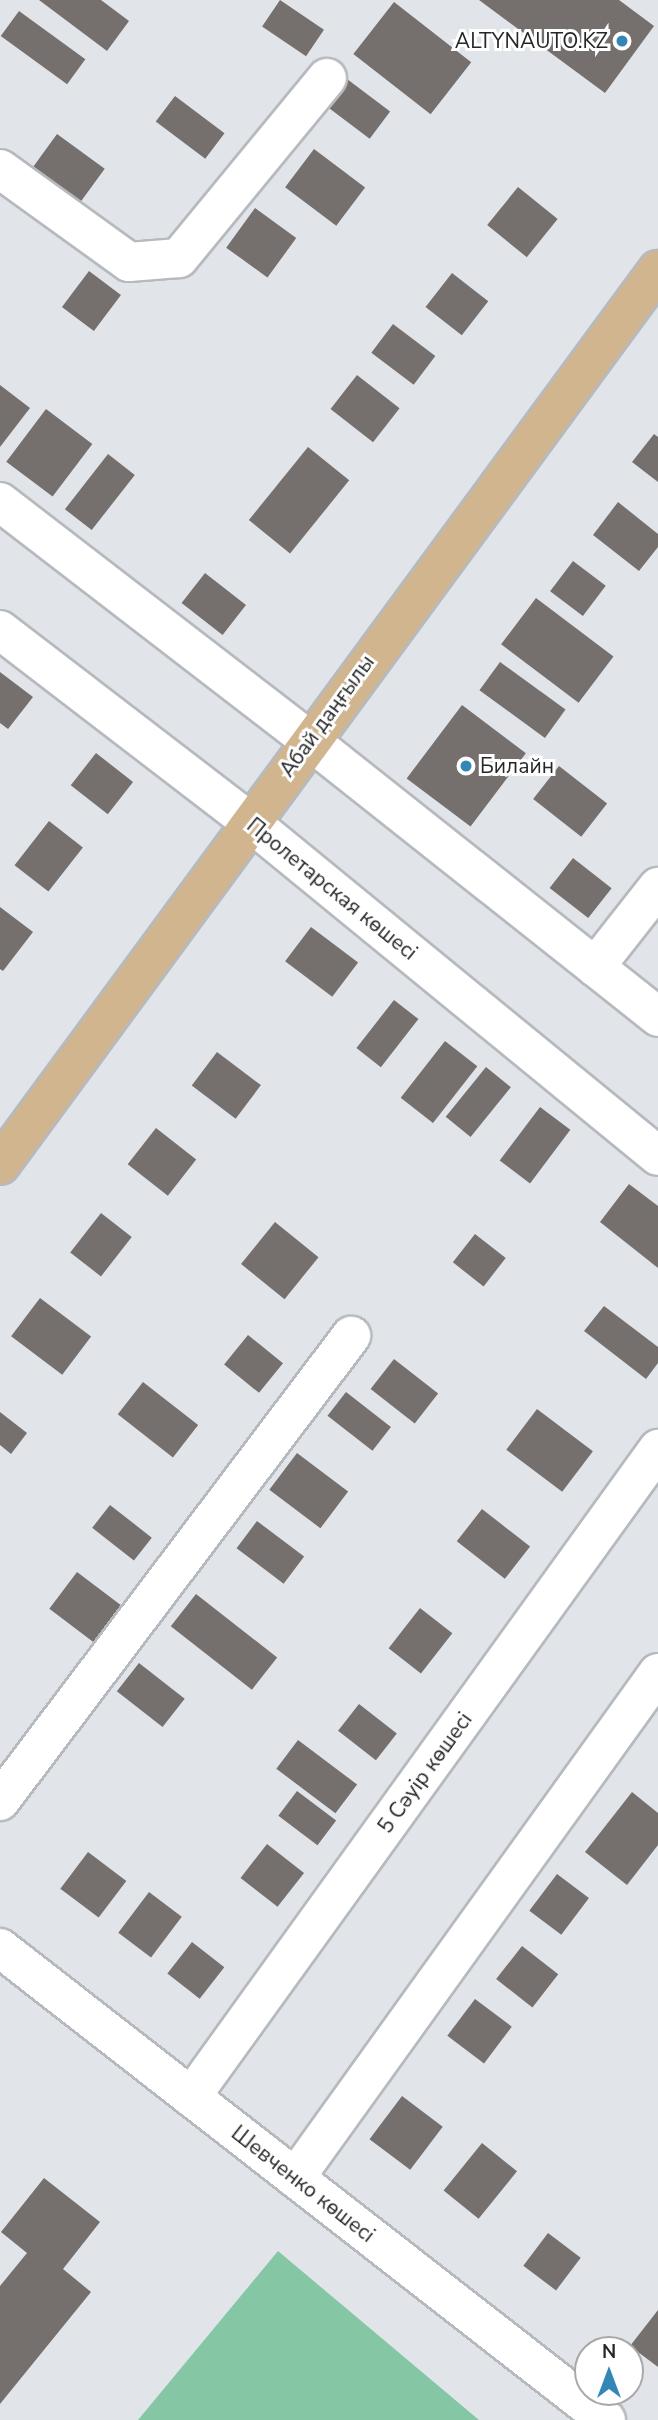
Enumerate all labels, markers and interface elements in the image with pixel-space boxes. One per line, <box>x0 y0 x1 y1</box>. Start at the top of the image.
place label: ALTYNAUTO.KZ <box>455 28 608 54</box>
marker: ALTYNAUTO.KZ <box>614 33 630 49</box>
street label: Абай даңғылы <box>274 650 380 782</box>
place label: Билайн <box>480 753 554 779</box>
marker: Билайн <box>458 758 474 774</box>
street label: Пролетарская көшесі <box>242 813 422 965</box>
street label: 5 Сәуір көшесі <box>373 1708 477 1838</box>
street label: Шевченко көшесі <box>226 2120 380 2248</box>
north arrow <box>574 2336 644 2406</box>
text: N <box>602 2339 616 2365</box>

